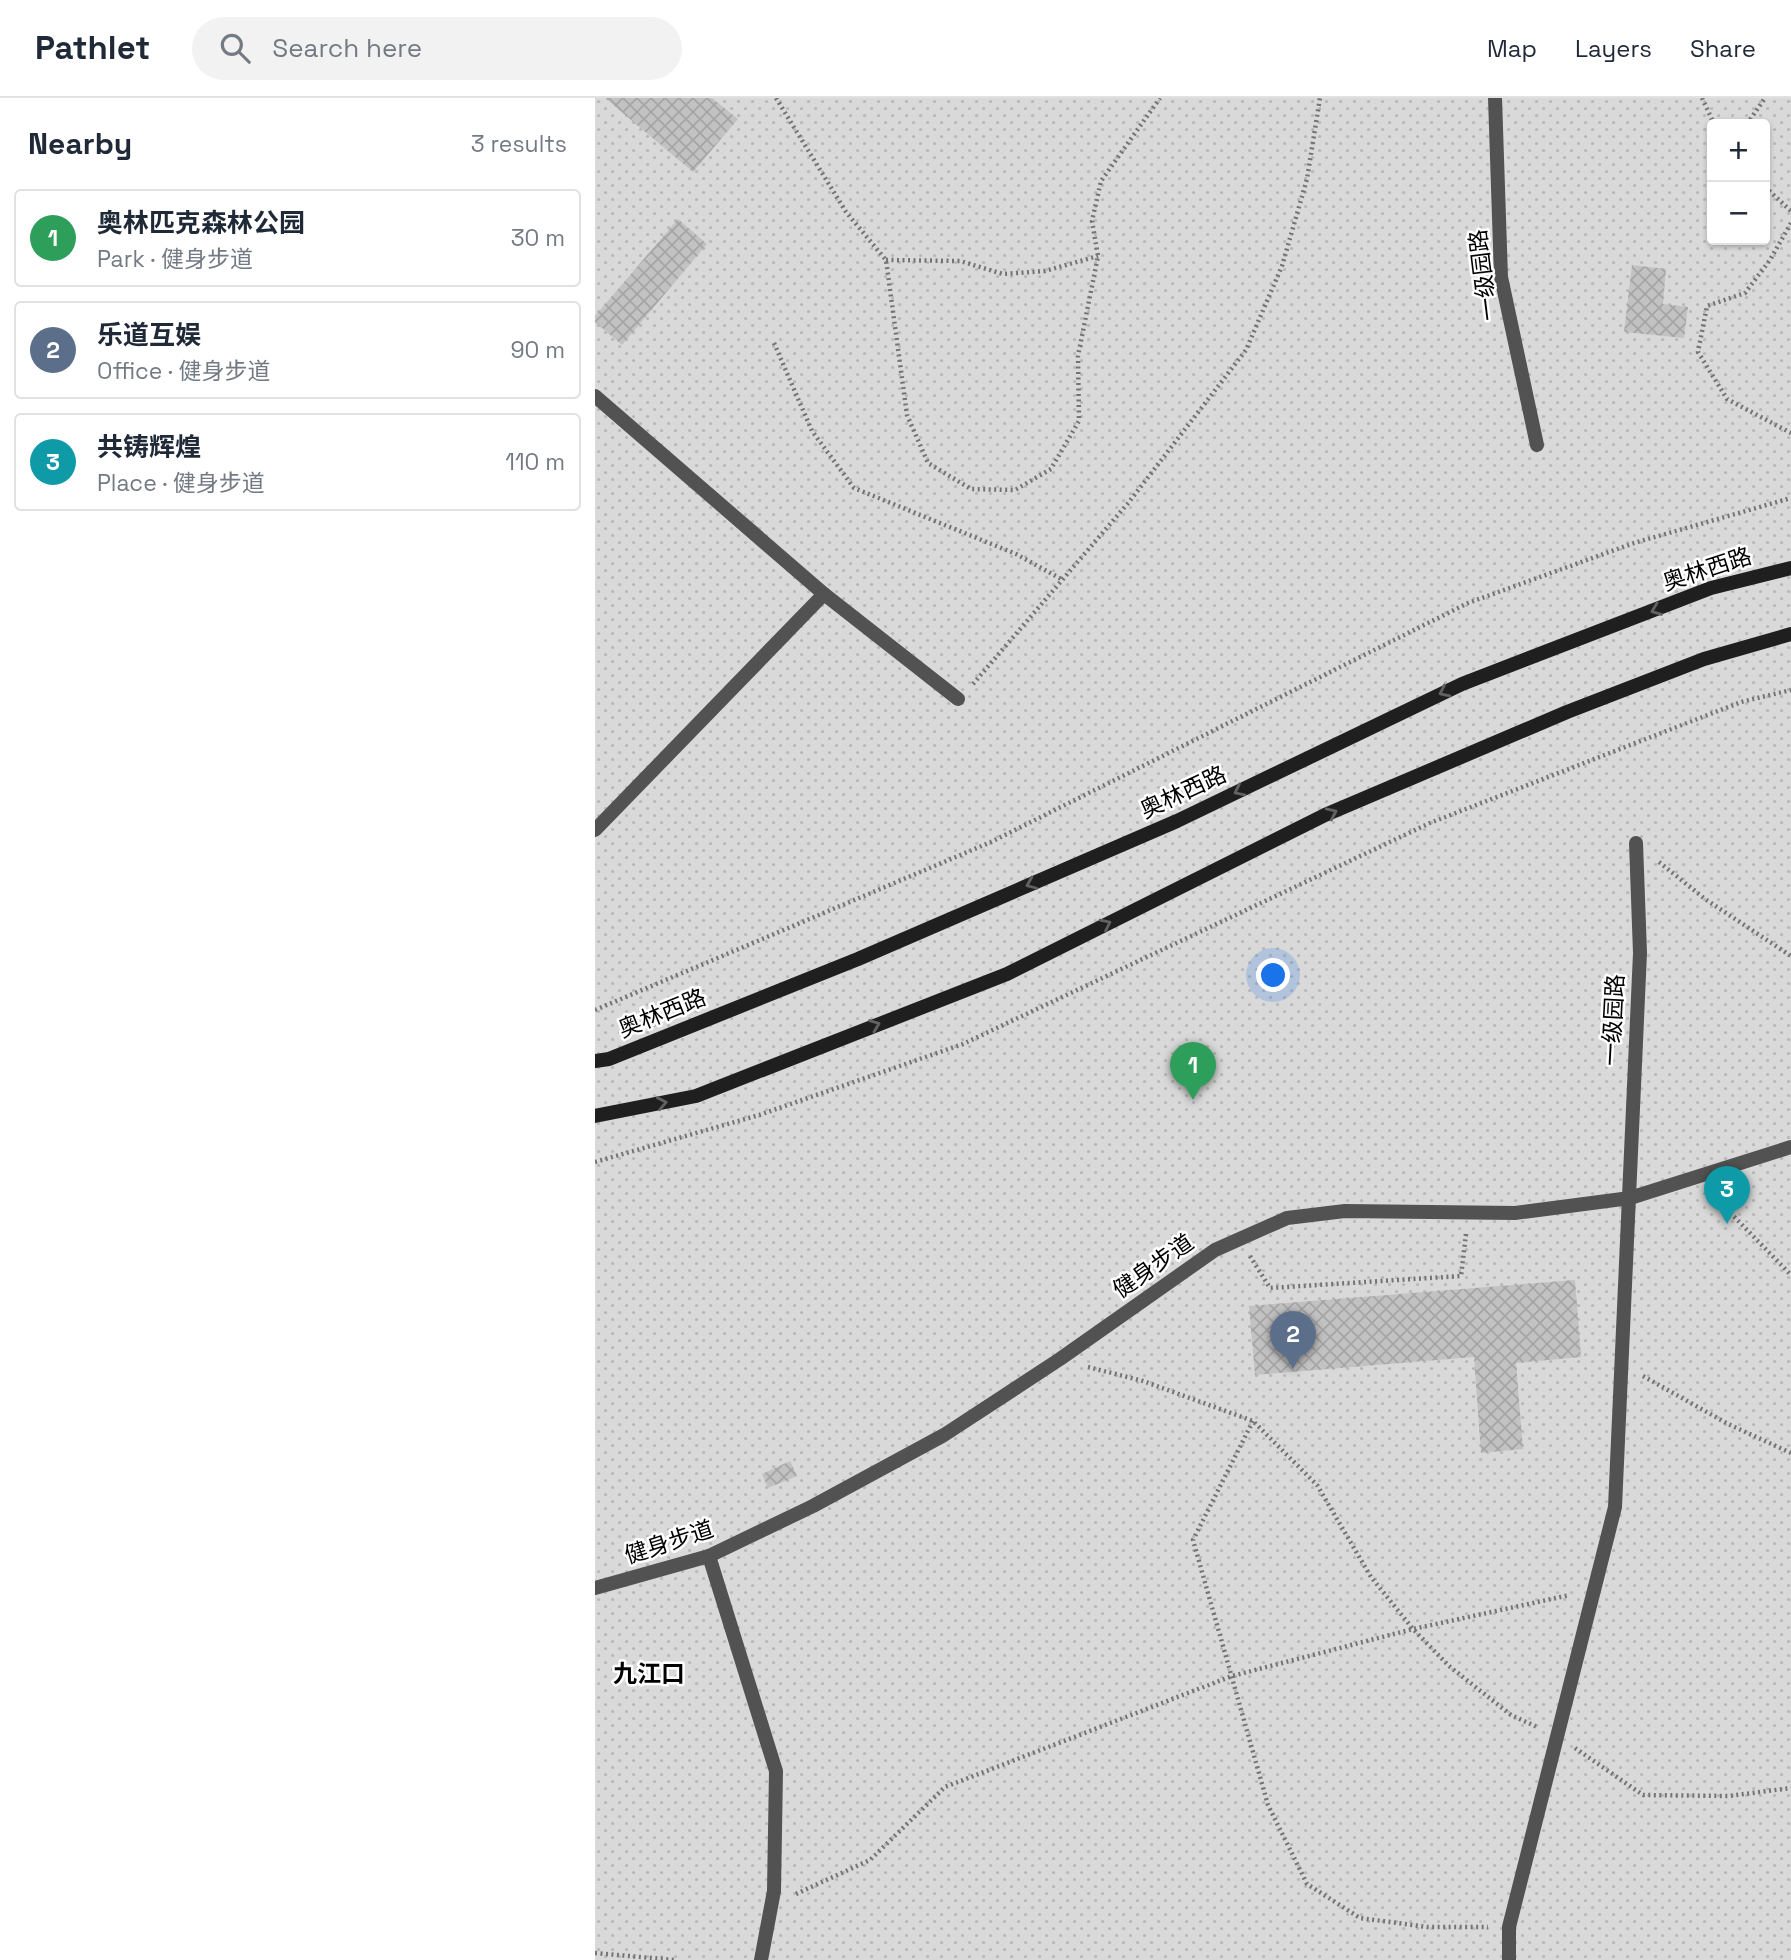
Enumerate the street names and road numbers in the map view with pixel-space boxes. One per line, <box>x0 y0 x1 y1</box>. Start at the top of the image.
street label: 一级园路 <box>1463 228 1503 322</box>
street label: 奥林西路 <box>1659 541 1755 597</box>
street label: 奥林西路 <box>1135 759 1231 825</box>
street label: 一级园路 <box>1596 973 1630 1067</box>
street label: 奥林西路 <box>614 982 710 1044</box>
street label: 健身步道 <box>1107 1227 1199 1305</box>
street label: 健身步道 <box>621 1514 717 1570</box>

